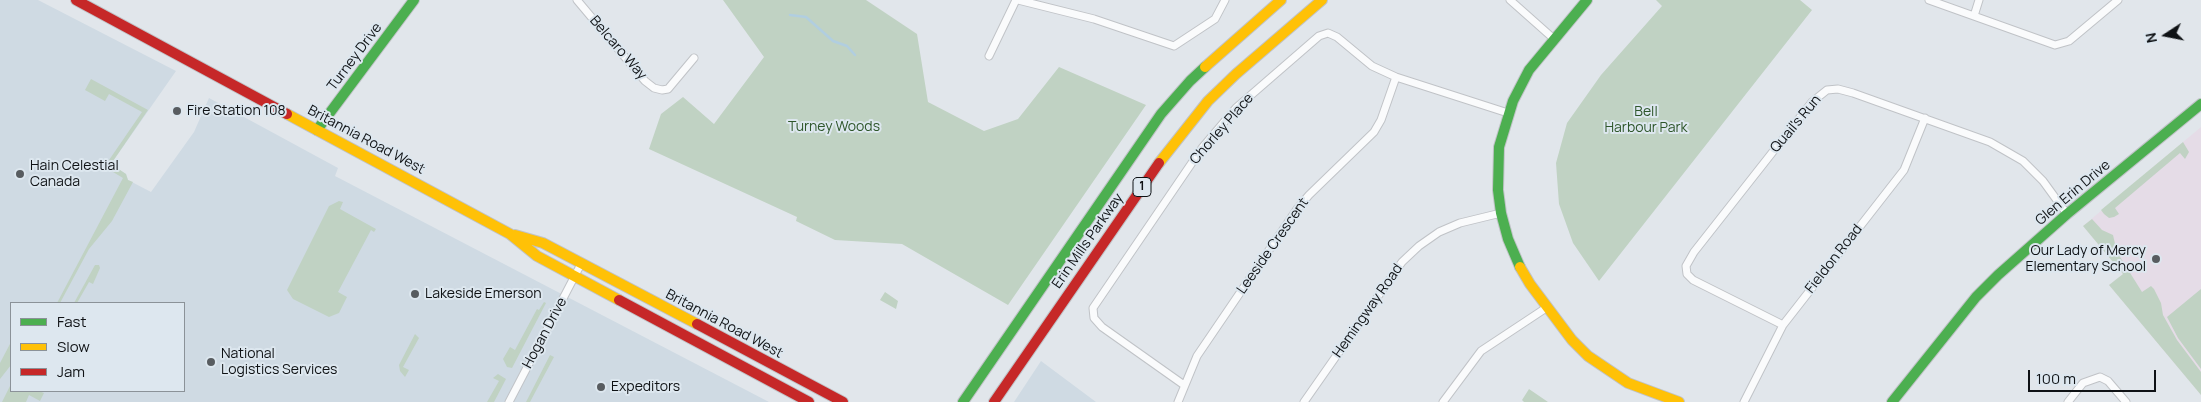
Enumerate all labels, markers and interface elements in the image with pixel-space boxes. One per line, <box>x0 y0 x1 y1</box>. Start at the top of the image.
north arrow <box>2141 10 2191 60</box>
street label: Belcaro Way <box>586 13 650 83</box>
street label: Turney Drive <box>324 20 386 94</box>
text: N <box>2140 31 2161 45</box>
street label: Chorley Place <box>1187 90 1257 168</box>
street label: Quail's Run <box>1767 92 1825 156</box>
street label: Britannia Road West <box>305 102 427 178</box>
place label: Fire Station 108 <box>187 103 286 119</box>
park label: Bell Harbour Park <box>1604 104 1688 136</box>
marker: Fire Station 108 <box>171 105 183 117</box>
park label: Turney Woods <box>788 119 880 135</box>
street label: Glen Erin Drive <box>2032 157 2114 229</box>
place label: Hain Celestial Canada <box>30 158 119 190</box>
marker: Hain Celestial Canada <box>14 168 26 180</box>
road number: 1 <box>1133 178 1151 196</box>
street label: Erin Mills Parkway <box>1049 190 1127 292</box>
street label: Leeside Crescent <box>1234 195 1312 297</box>
street label: Fieldon Road <box>1802 221 1866 297</box>
place label: Our Lady of Mercy Elementary School <box>2026 243 2146 276</box>
marker: Our Lady of Mercy Elementary School <box>2150 253 2162 265</box>
street label: Hemingway Road <box>1329 261 1407 361</box>
place label: Lakeside Emerson <box>425 286 542 302</box>
street label: Britannia Road West <box>663 286 785 362</box>
marker: Lakeside Emerson <box>409 288 421 300</box>
street label: Hogan Drive <box>519 295 571 371</box>
legend <box>10 302 185 392</box>
text: Fast <box>57 311 86 332</box>
text: Slow <box>57 336 90 357</box>
place label: National Logistics Services <box>221 346 337 378</box>
marker: National Logistics Services <box>205 356 217 368</box>
scale bar <box>2031 360 2158 392</box>
text: Jam <box>57 361 85 382</box>
text: 100 m <box>2036 368 2076 389</box>
place label: Expeditors <box>611 379 680 395</box>
marker: Expeditors <box>595 381 607 393</box>

